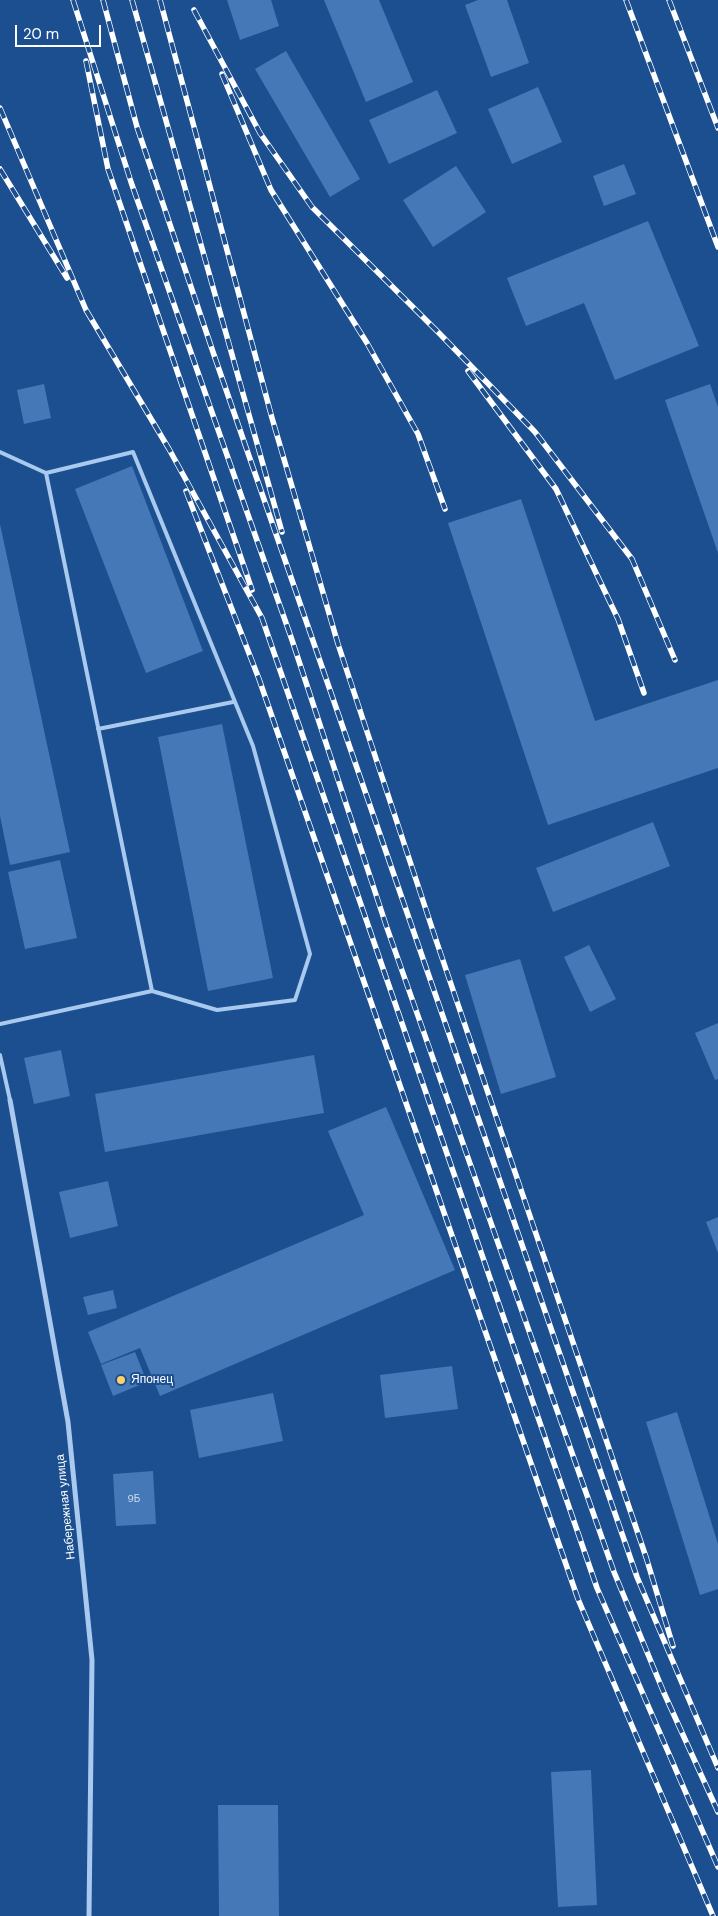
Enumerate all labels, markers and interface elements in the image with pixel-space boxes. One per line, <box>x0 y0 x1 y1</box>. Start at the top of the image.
scale bar <box>18 15 104 47</box>
text: 20 m <box>23 24 59 44</box>
place label: Японец <box>131 1373 173 1387</box>
marker: Японец <box>115 1374 127 1386</box>
street label: Набережная улица <box>53 1454 79 1560</box>
house number: 9Б <box>128 1493 140 1505</box>

